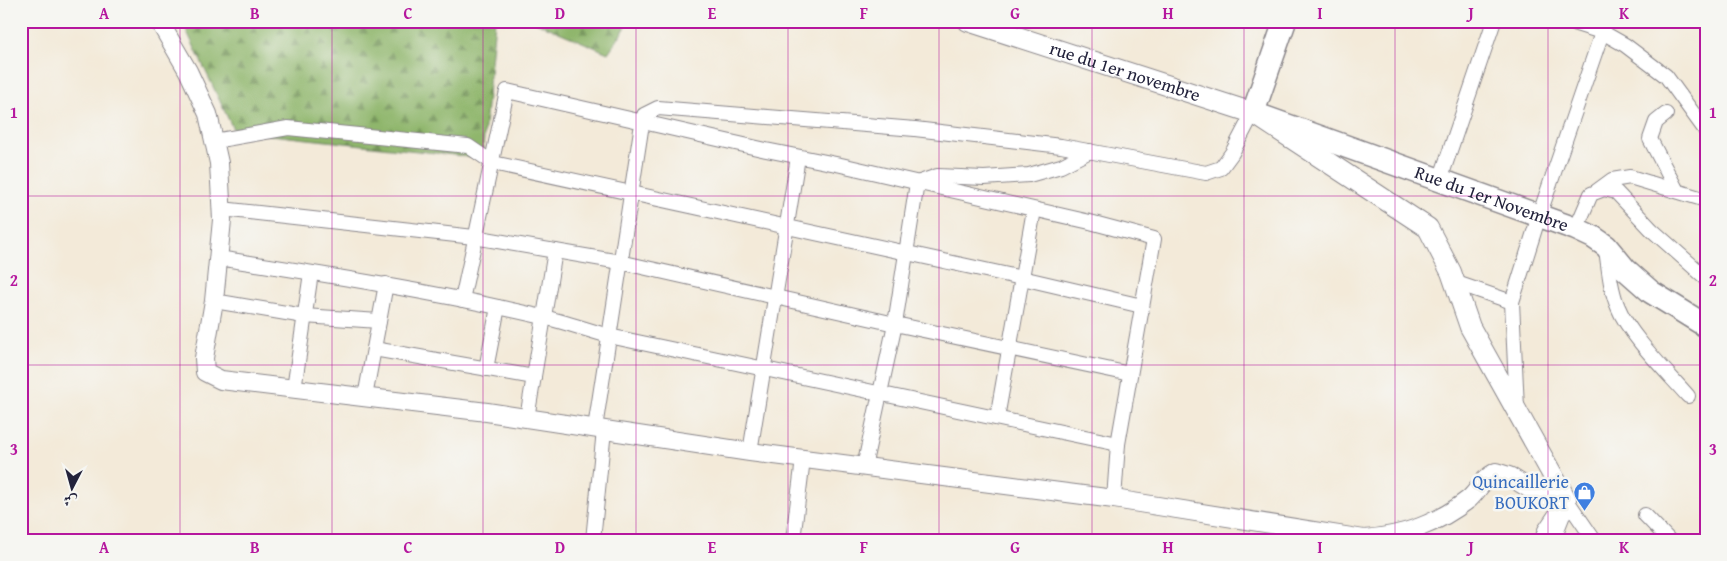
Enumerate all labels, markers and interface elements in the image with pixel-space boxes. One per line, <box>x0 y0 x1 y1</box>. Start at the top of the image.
text: A <box>99 1 110 25</box>
text: B <box>250 1 260 25</box>
text: C <box>403 1 413 25</box>
text: D <box>555 1 565 25</box>
text: E <box>708 1 717 25</box>
text: F <box>860 1 868 25</box>
text: G <box>1010 1 1020 25</box>
text: H <box>1162 1 1174 25</box>
text: I <box>1317 1 1323 25</box>
text: J <box>1465 1 1474 25</box>
text: K <box>1619 1 1630 25</box>
street label: rue du 1er novembre <box>1046 34 1204 108</box>
text: 1 <box>10 100 18 124</box>
text: 1 <box>1709 100 1717 124</box>
street label: Rue du 1er Novembre <box>1411 158 1572 238</box>
text: 2 <box>10 268 18 292</box>
text: 2 <box>1709 268 1717 292</box>
text: 3 <box>10 437 18 461</box>
text: 3 <box>1709 437 1717 461</box>
north arrow <box>48 464 98 514</box>
place label: Quincaillerie BOUKORT <box>1472 468 1569 516</box>
shop icon: Quincaillerie BOUKORT <box>1573 480 1597 511</box>
text: ش <box>63 490 79 512</box>
text: A <box>99 535 110 559</box>
text: B <box>250 535 260 559</box>
text: C <box>403 535 413 559</box>
text: D <box>555 535 565 559</box>
text: E <box>708 535 717 559</box>
text: F <box>860 535 868 559</box>
text: G <box>1010 535 1020 559</box>
text: H <box>1162 535 1174 559</box>
text: I <box>1317 535 1323 559</box>
text: J <box>1465 535 1474 559</box>
text: K <box>1619 535 1630 559</box>

